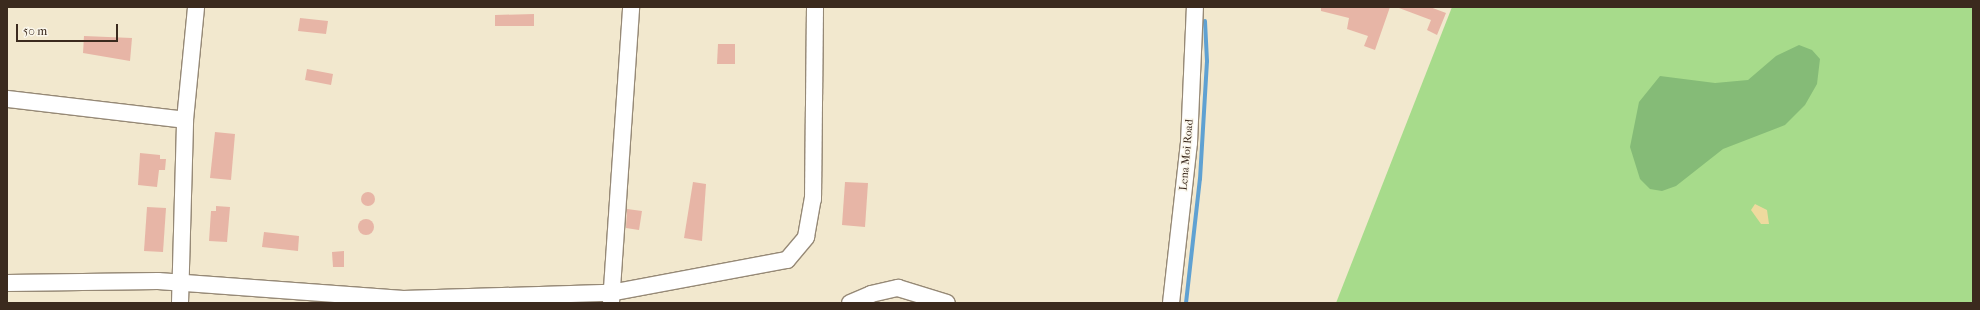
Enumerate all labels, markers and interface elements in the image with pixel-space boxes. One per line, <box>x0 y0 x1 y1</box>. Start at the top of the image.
scale bar <box>18 16 120 42</box>
text: 50 m <box>23 24 47 38</box>
street label: Lena Moi Road <box>1177 119 1197 191</box>

